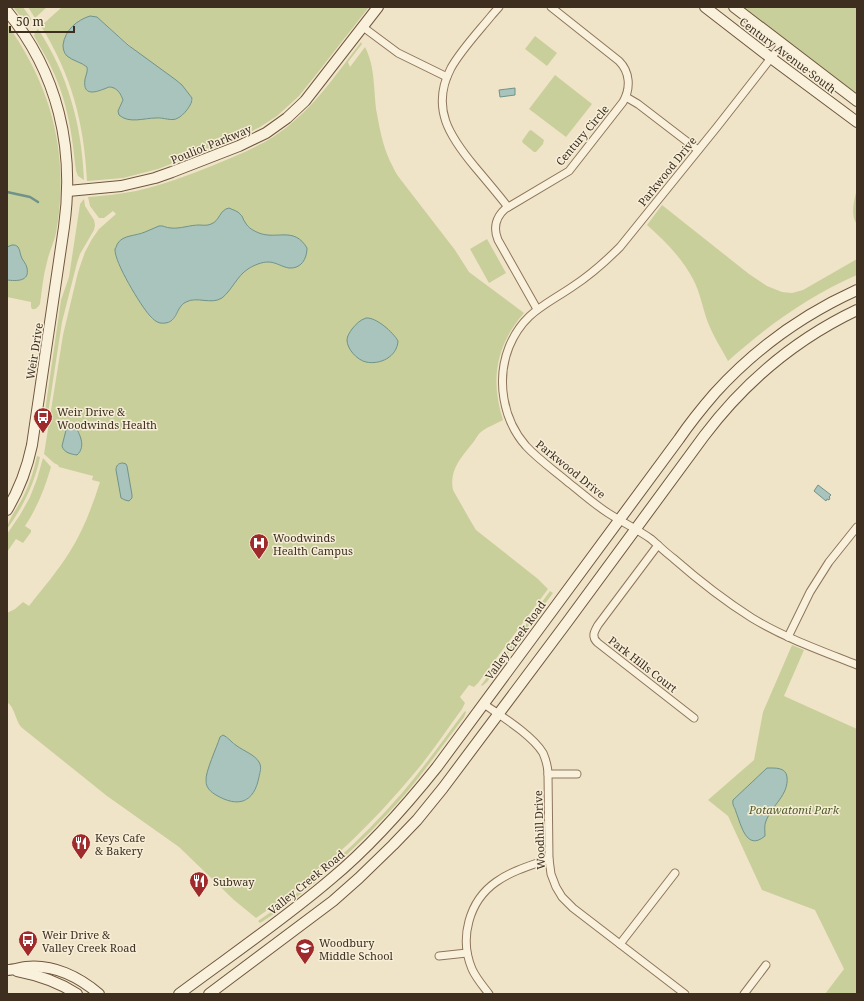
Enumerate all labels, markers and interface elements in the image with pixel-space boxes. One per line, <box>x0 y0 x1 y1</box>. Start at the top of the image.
scale bar <box>10 8 74 34</box>
text: 50 m <box>16 13 44 30</box>
street label: Century Avenue South <box>737 14 839 96</box>
street label: Century Circle <box>552 101 612 169</box>
street label: Pouliot Parkway <box>168 121 254 167</box>
street label: Parkwood Drive <box>634 133 700 209</box>
street label: Weir Drive <box>22 321 46 380</box>
place label: Weir Drive & Woodwinds Health <box>57 404 157 432</box>
bus stop icon: Weir Drive & Woodwinds Health <box>32 406 54 434</box>
street label: Parkwood Drive <box>533 436 609 502</box>
place label: Woodwinds Health Campus <box>273 530 353 558</box>
hospital icon: Woodwinds Health Campus <box>248 532 270 560</box>
street label: Valley Creek Road <box>481 597 549 683</box>
street label: Park Hills Court <box>606 632 681 696</box>
street label: Woodhill Drive <box>530 790 548 870</box>
park label: Potawatomi Park <box>748 802 840 817</box>
place label: Keys Cafe & Bakery <box>95 830 145 858</box>
restaurant icon: Keys Cafe & Bakery <box>70 832 92 860</box>
street label: Valley Creek Road <box>265 846 348 917</box>
restaurant icon: Subway <box>188 870 210 898</box>
place label: Subway <box>213 874 255 889</box>
place label: Weir Drive & Valley Creek Road <box>42 927 136 955</box>
bus stop icon: Weir Drive & Valley Creek Road <box>17 929 39 957</box>
place label: Woodbury Middle School <box>319 935 394 963</box>
school or university icon: Woodbury Middle School <box>294 937 316 965</box>

